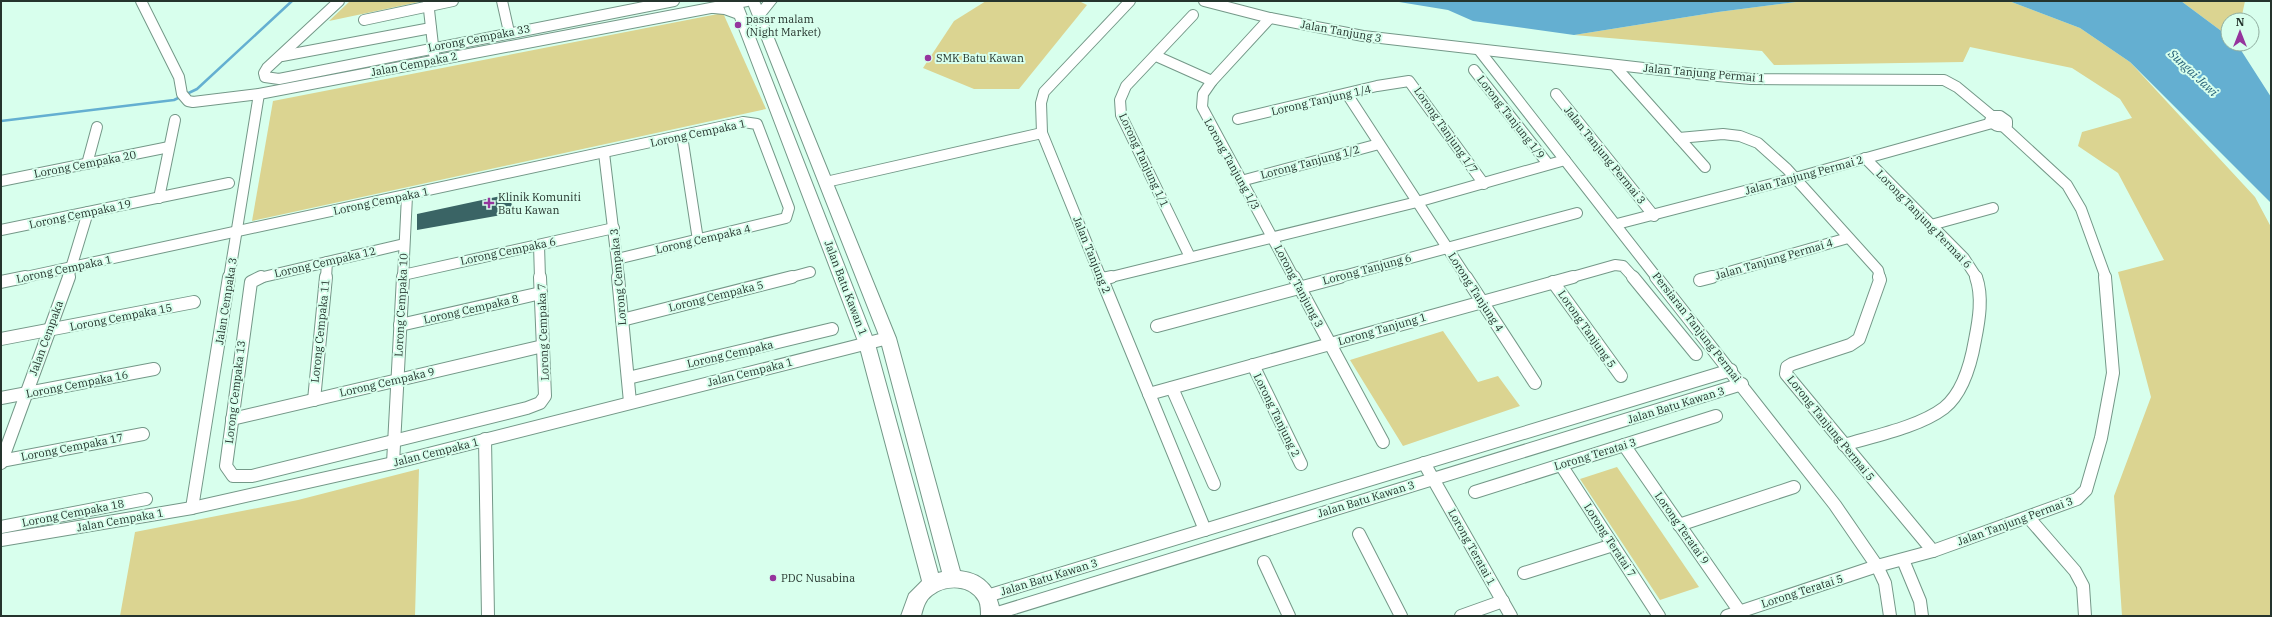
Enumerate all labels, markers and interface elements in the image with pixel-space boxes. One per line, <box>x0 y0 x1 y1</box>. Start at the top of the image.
place label: pasar malam (Night Market) <box>746 12 821 39</box>
north arrow <box>2220 12 2260 52</box>
text: N <box>2236 15 2245 29</box>
street label: Jalan Tanjung 3 <box>1299 17 1383 45</box>
marker: pasar malam (Night Market) <box>733 20 743 30</box>
street label: Lorong Cempaka 33 <box>427 21 531 55</box>
water label: Sungai Jawi <box>2165 45 2221 100</box>
street label: Jalan Cempaka 2 <box>370 49 458 79</box>
place label: SMK Batu Kawan <box>936 51 1024 65</box>
marker: SMK Batu Kawan <box>923 53 933 63</box>
street label: Jalan Tanjung Permai 1 <box>1643 61 1765 85</box>
street label: Lorong Tanjung 1/9 <box>1474 72 1548 162</box>
street label: Lorong Tanjung 1/4 <box>1270 82 1373 118</box>
street label: Lorong Tanjung 1/7 <box>1411 84 1481 176</box>
street label: Jalan Tanjung Permai 3 <box>1561 103 1649 207</box>
street label: Lorong Tanjung 1/1 <box>1116 111 1172 209</box>
street label: Lorong Cempaka 1 <box>649 116 747 150</box>
street label: Lorong Tanjung 1/3 <box>1201 116 1263 212</box>
street label: Lorong Tanjung 1/2 <box>1259 142 1361 182</box>
street label: Lorong Cempaka 20 <box>33 147 138 181</box>
street label: Jalan Tanjung Permai 2 <box>1743 152 1865 198</box>
street label: Lorong Tanjung Permai 6 <box>1873 167 1975 271</box>
street label: Lorong Cempaka 1 <box>332 184 430 218</box>
place label: Klinik Komuniti Batu Kawan <box>498 190 581 217</box>
street label: Lorong Cempaka 19 <box>28 196 132 232</box>
marker: Klinik Komuniti Batu Kawan <box>483 197 495 209</box>
street label: Jalan Tanjung 2 <box>1070 214 1114 296</box>
street label: Lorong Cempaka 4 <box>654 221 752 257</box>
street label: Lorong Cempaka 3 <box>607 228 629 326</box>
street label: Lorong Cempaka 6 <box>459 234 557 268</box>
street label: Jalan Tanjung Permai 4 <box>1713 235 1835 283</box>
street label: Jalan Batu Kawan 1 <box>821 239 871 337</box>
street label: Lorong Tanjung 3 <box>1271 242 1327 330</box>
street label: Lorong Cempaka 12 <box>273 243 377 281</box>
street label: Lorong Tanjung 6 <box>1321 250 1413 288</box>
street label: Lorong Tanjung 4 <box>1445 250 1507 334</box>
street label: Lorong Cempaka 1 <box>15 252 113 286</box>
street label: Lorong Cempaka 10 <box>391 252 411 357</box>
street label: Jalan Cempaka 3 <box>212 257 240 345</box>
street label: Persiaran Tanjung Permai <box>1650 269 1745 385</box>
street label: Lorong Cempaka 5 <box>667 277 765 315</box>
street label: Lorong Cempaka 11 <box>308 279 332 383</box>
street label: Lorong Cempaka 7 <box>534 283 552 381</box>
street label: Lorong Tanjung 5 <box>1555 288 1619 370</box>
street label: Lorong Cempaka 8 <box>422 291 520 327</box>
street label: Jalan Cempaka <box>26 299 66 377</box>
street label: Lorong Cempaka 15 <box>69 300 173 334</box>
street label: Lorong Tanjung 1 <box>1336 310 1428 348</box>
street label: Lorong Cempaka <box>686 337 774 371</box>
street label: Lorong Cempaka 13 <box>222 340 248 444</box>
street label: Jalan Cempaka 1 <box>706 355 794 389</box>
street label: Lorong Cempaka 9 <box>338 364 436 400</box>
street label: Lorong Cempaka 16 <box>25 367 129 401</box>
street label: Lorong Tanjung 2 <box>1251 371 1303 459</box>
street label: Lorong Tanjung Permai 5 <box>1784 373 1878 483</box>
street label: Jalan Batu Kawan 3 <box>1626 384 1726 426</box>
street label: Lorong Cempaka 17 <box>20 430 124 464</box>
street label: Jalan Cempaka 1 <box>392 435 480 469</box>
street label: Lorong Teratai 3 <box>1552 435 1638 473</box>
street label: Jalan Batu Kawan 3 <box>1316 478 1416 520</box>
street label: Lorong Teratai 9 <box>1652 489 1712 567</box>
street label: Jalan Tanjung Permai 3 <box>1955 494 2075 548</box>
street label: Lorong Cempaka 18 <box>21 496 125 530</box>
street label: Lorong Teratai 7 <box>1581 500 1639 580</box>
street label: Jalan Cempaka 1 <box>76 505 164 535</box>
street label: Lorong Teratai 1 <box>1445 506 1499 588</box>
street label: Jalan Batu Kawan 3 <box>999 556 1099 598</box>
place label: PDC Nusabina <box>781 571 855 585</box>
street label: Lorong Teratai 5 <box>1759 571 1845 611</box>
marker: PDC Nusabina <box>768 573 778 583</box>

